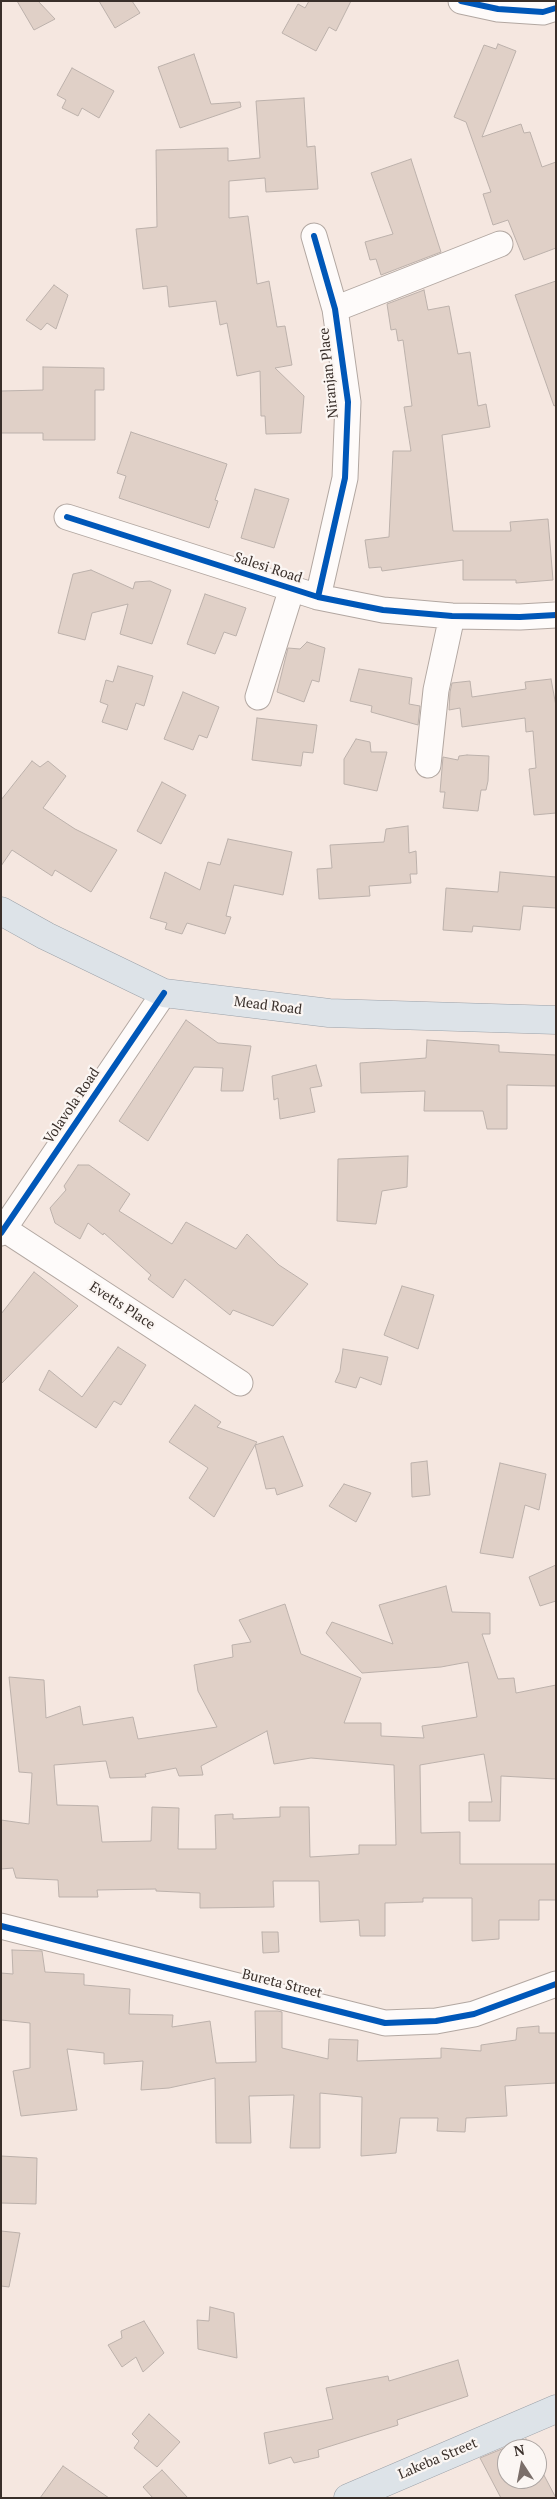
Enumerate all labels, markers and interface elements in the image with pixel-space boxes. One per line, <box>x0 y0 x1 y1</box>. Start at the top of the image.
street label: Niranjan Place <box>316 327 342 419</box>
street label: Salesi Road <box>232 549 304 587</box>
street label: Mead Road <box>233 993 303 1019</box>
street label: Volavola Road <box>40 1065 104 1147</box>
street label: Evetts Place <box>86 1279 158 1333</box>
street label: Bureta Street <box>240 1966 324 2002</box>
street label: Lakeba Street <box>396 2435 480 2483</box>
north arrow <box>497 2439 547 2489</box>
text: N <box>512 2439 526 2460</box>

